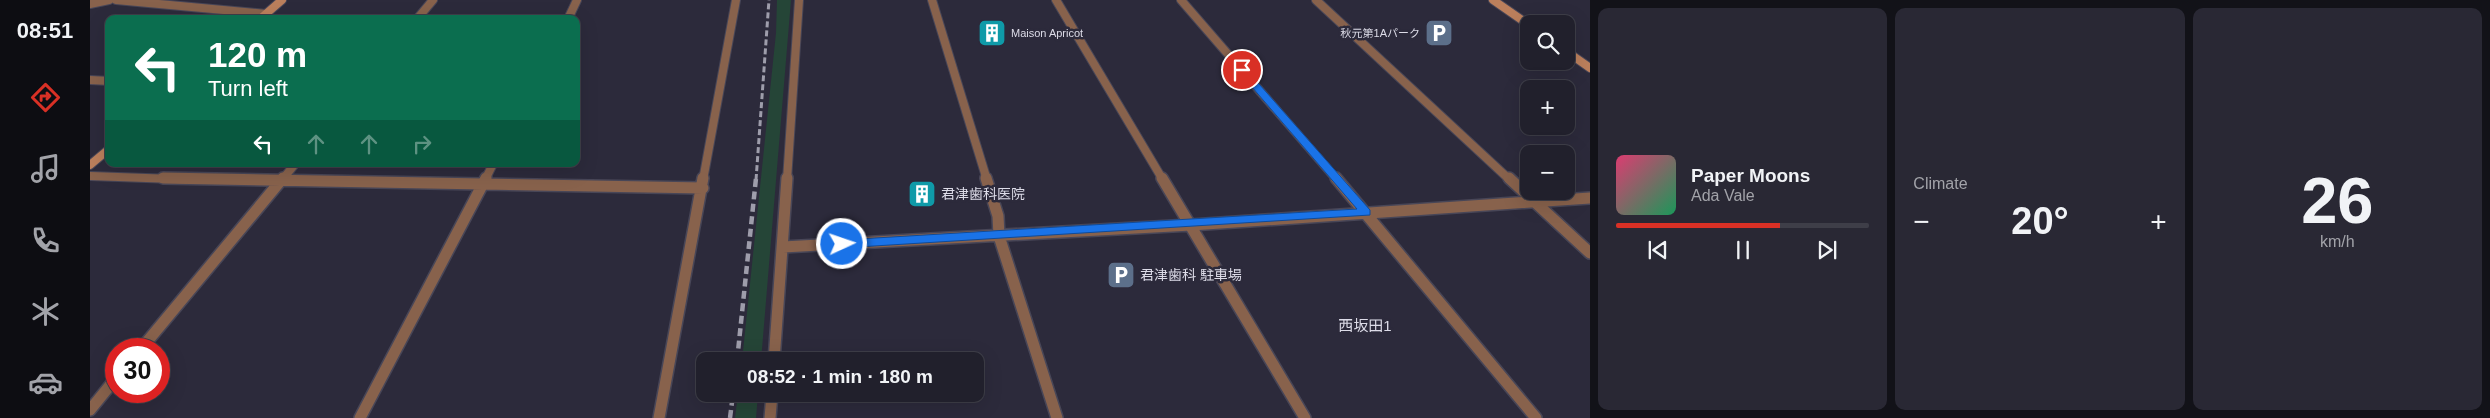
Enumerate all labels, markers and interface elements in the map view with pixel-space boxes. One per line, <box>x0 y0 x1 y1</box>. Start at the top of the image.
map controls <box>1520 15 1575 200</box>
button: search <box>1520 15 1575 70</box>
text: 08:51 <box>17 18 73 43</box>
building icon: Maison Apricot <box>977 18 1007 48</box>
parking icon: 秋元第1Aパーク <box>1424 18 1454 48</box>
place label: Maison Apricot <box>1011 27 1083 39</box>
place label: 秋元第1Aパーク <box>1341 27 1420 39</box>
icon: left <box>125 35 190 100</box>
text: 120 m <box>208 35 307 74</box>
pin <box>1221 49 1263 91</box>
icon: arrive <box>1228 56 1256 84</box>
text: Turn left <box>208 76 288 101</box>
icon: directions <box>28 80 63 115</box>
button: + <box>1520 80 1575 135</box>
icon: left <box>249 130 277 158</box>
icon: ahead <box>302 130 330 158</box>
icon: ahead <box>355 130 383 158</box>
icon: right <box>408 130 436 158</box>
button: − <box>1520 145 1575 200</box>
icon: music <box>28 151 63 186</box>
text: 26 <box>2301 164 2373 237</box>
text: Paper Moons <box>1691 165 1810 186</box>
text: Climate <box>1913 175 1968 192</box>
building icon: 君津歯科医院 <box>907 179 937 209</box>
place label: 君津歯科医院 <box>941 186 1025 202</box>
text: Ada Vale <box>1691 187 1755 204</box>
text: 20° <box>2011 200 2069 242</box>
text: − <box>1913 206 1930 237</box>
text: + <box>2150 206 2167 237</box>
position arrow <box>815 217 867 269</box>
icon: phone <box>28 223 63 258</box>
text: km/h <box>2320 233 2355 250</box>
icon: previous <box>1644 236 1672 264</box>
icon: pause <box>1729 236 1757 264</box>
icon: next <box>1813 236 1841 264</box>
parking icon: 君津歯科 駐車場 <box>1106 260 1136 290</box>
place label: 君津歯科 駐車場 <box>1140 267 1242 283</box>
icon: climate <box>28 294 63 329</box>
district label: 西坂田1 <box>1338 317 1392 334</box>
speed limit sign: 30 <box>105 338 170 403</box>
icon: car <box>28 365 63 400</box>
text: 08:52 · 1 min · 180 m <box>747 366 933 387</box>

